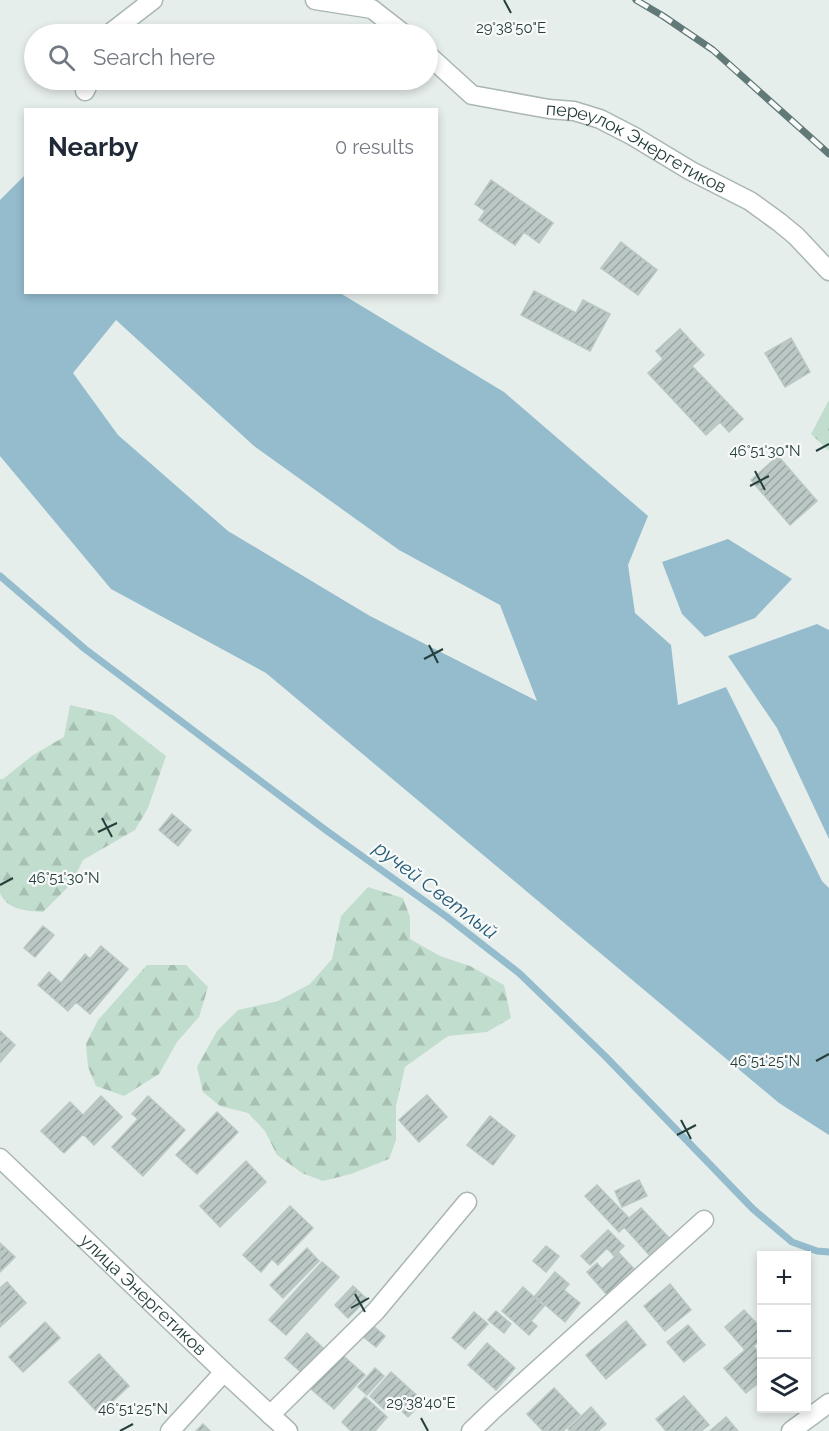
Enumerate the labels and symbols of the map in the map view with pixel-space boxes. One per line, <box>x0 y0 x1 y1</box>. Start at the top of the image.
text: 29°38'50"E <box>476 19 546 37</box>
street label: переулок Энергетиков <box>545 98 730 197</box>
text: 46°51'30"N <box>729 442 801 460</box>
water label: ручей Светлый <box>369 835 502 944</box>
text: 46°51'30"N <box>28 869 100 887</box>
text: 46°51'25"N <box>730 1052 800 1070</box>
street label: улица Энергетиков <box>76 1229 211 1360</box>
text: 29°38'40"E <box>386 1394 456 1412</box>
text: 46°51'25"N <box>98 1400 168 1418</box>

